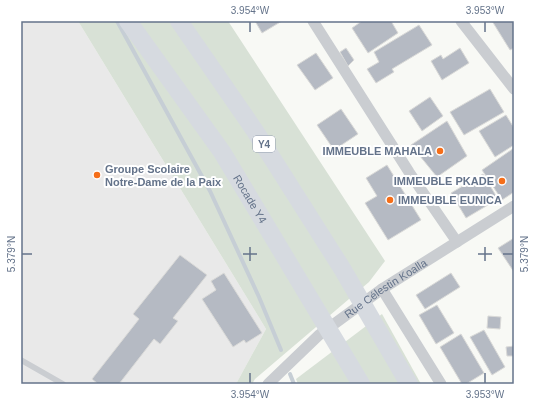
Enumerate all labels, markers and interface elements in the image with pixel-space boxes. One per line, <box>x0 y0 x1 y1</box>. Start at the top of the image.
text: 3.954°W <box>231 5 270 16</box>
text: 3.953°W <box>466 5 505 16</box>
road number: Y4 <box>253 136 275 152</box>
place label: IMMEUBLE MAHALA <box>323 145 432 157</box>
marker: IMMEUBLE MAHALA <box>435 146 445 156</box>
place label: Groupe Scolaire Notre-Dame de la Paix <box>105 163 222 188</box>
marker: Groupe Scolaire Notre-Dame de la Paix <box>92 170 102 180</box>
street label: Rocade Y4 <box>231 173 269 225</box>
place label: IMMEUBLE PKADE <box>394 175 494 187</box>
marker: IMMEUBLE PKADE <box>497 176 507 186</box>
place label: IMMEUBLE EUNICA <box>398 194 502 206</box>
marker: IMMEUBLE EUNICA <box>385 195 395 205</box>
text: 5.379°N <box>6 236 17 272</box>
text: 5.379°N <box>519 236 530 272</box>
street label: Rue Célestin Koalla <box>342 256 430 320</box>
text: 3.954°W <box>231 389 270 400</box>
text: 3.953°W <box>466 389 505 400</box>

